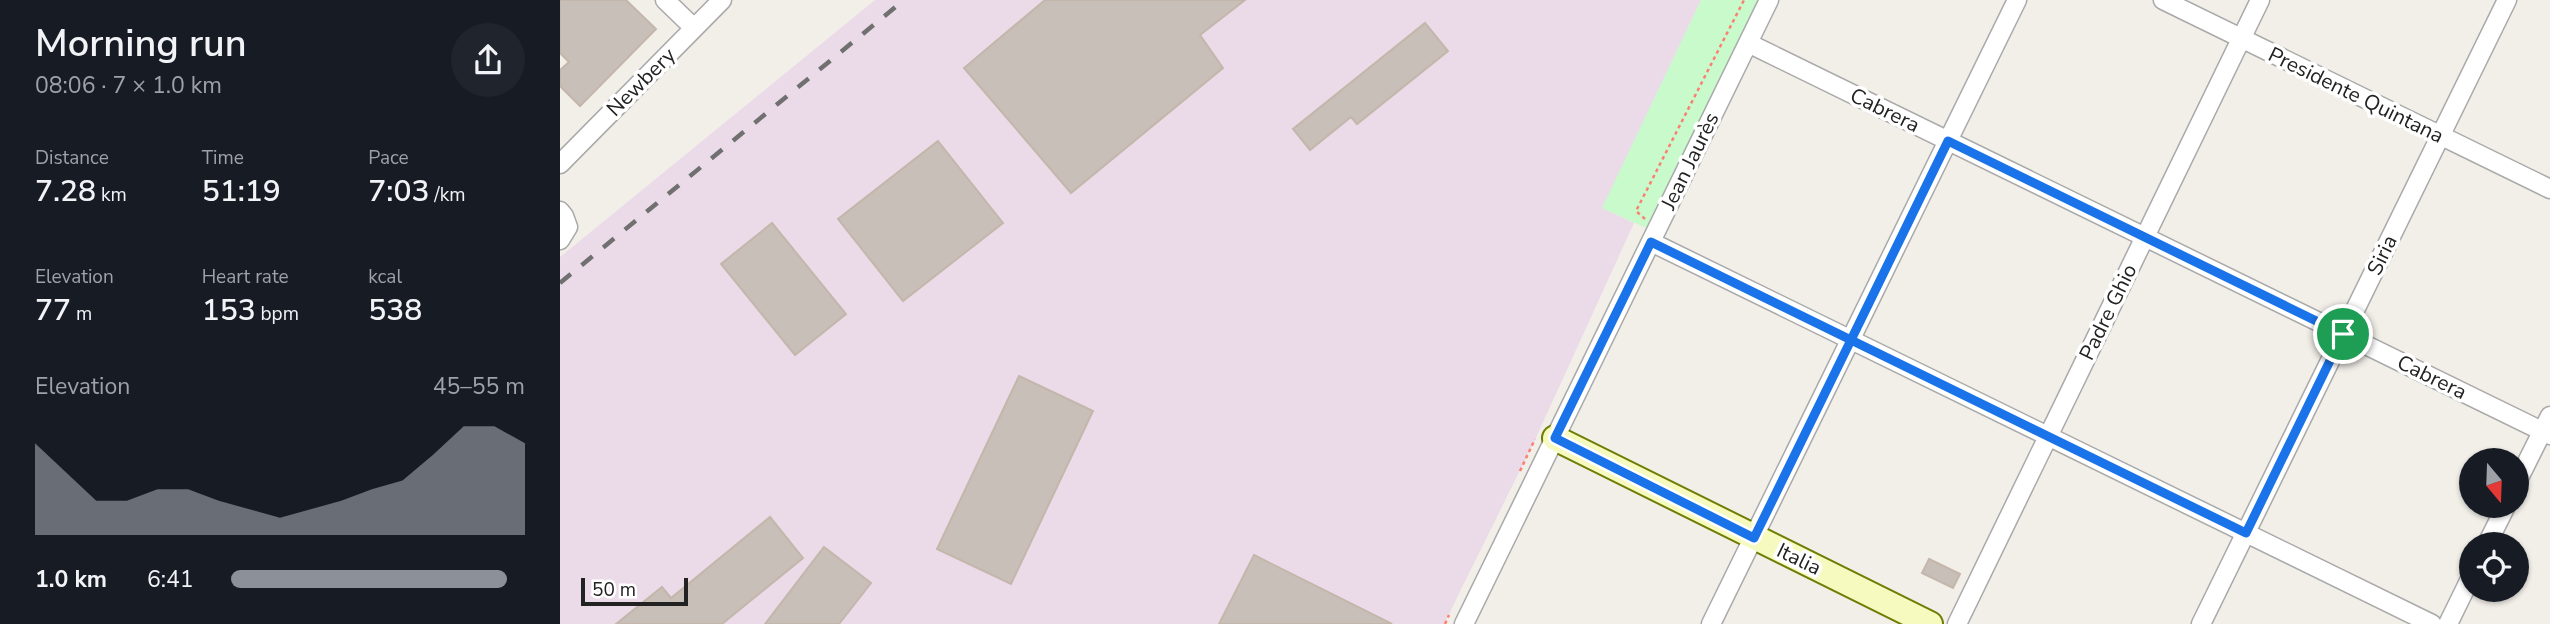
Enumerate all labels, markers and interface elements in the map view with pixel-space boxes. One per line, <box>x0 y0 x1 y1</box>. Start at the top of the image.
text: Morning run <box>35 18 247 69</box>
button: share <box>451 23 525 97</box>
street label: Presidente Quintana <box>2264 40 2448 150</box>
street label: Newbery <box>600 41 682 123</box>
text: 08:06 · 7 × 1.0 km <box>35 70 222 101</box>
street label: Cabrera <box>1845 81 1925 139</box>
street label: Jean Jaurès <box>1654 108 1726 215</box>
text: Distance <box>35 145 109 171</box>
text: Time <box>202 145 244 171</box>
text: Pace <box>368 145 409 171</box>
text: 7.28 <box>35 171 96 212</box>
text: 51:19 <box>202 171 281 212</box>
text: 7:03 <box>368 171 429 212</box>
text: km <box>96 182 127 208</box>
text: /km <box>429 182 465 208</box>
street label: Siria <box>2360 230 2404 280</box>
street label: Padre Ghio <box>2073 259 2143 365</box>
text: Elevation <box>35 264 114 290</box>
text: Heart rate <box>202 264 289 290</box>
text: kcal <box>368 264 402 290</box>
text: 77 <box>35 290 71 331</box>
text: 153 <box>202 290 256 331</box>
text: 538 <box>368 290 422 331</box>
text: m <box>71 301 92 327</box>
text: bpm <box>256 301 299 327</box>
pin <box>2313 304 2373 364</box>
icon: arrive <box>2324 315 2362 353</box>
street label: Cabrera <box>2392 348 2472 406</box>
text: Elevation <box>35 371 130 402</box>
text: 45–55 m <box>433 371 525 402</box>
north arrow <box>2459 448 2529 518</box>
map controls <box>2459 448 2529 602</box>
button: locate <box>2459 532 2529 602</box>
street label: Italia <box>1772 536 1826 582</box>
text: 1.0 km <box>35 564 107 595</box>
text: 6:41 <box>147 564 194 595</box>
scale bar <box>581 575 688 607</box>
text: 50 m <box>592 577 636 603</box>

